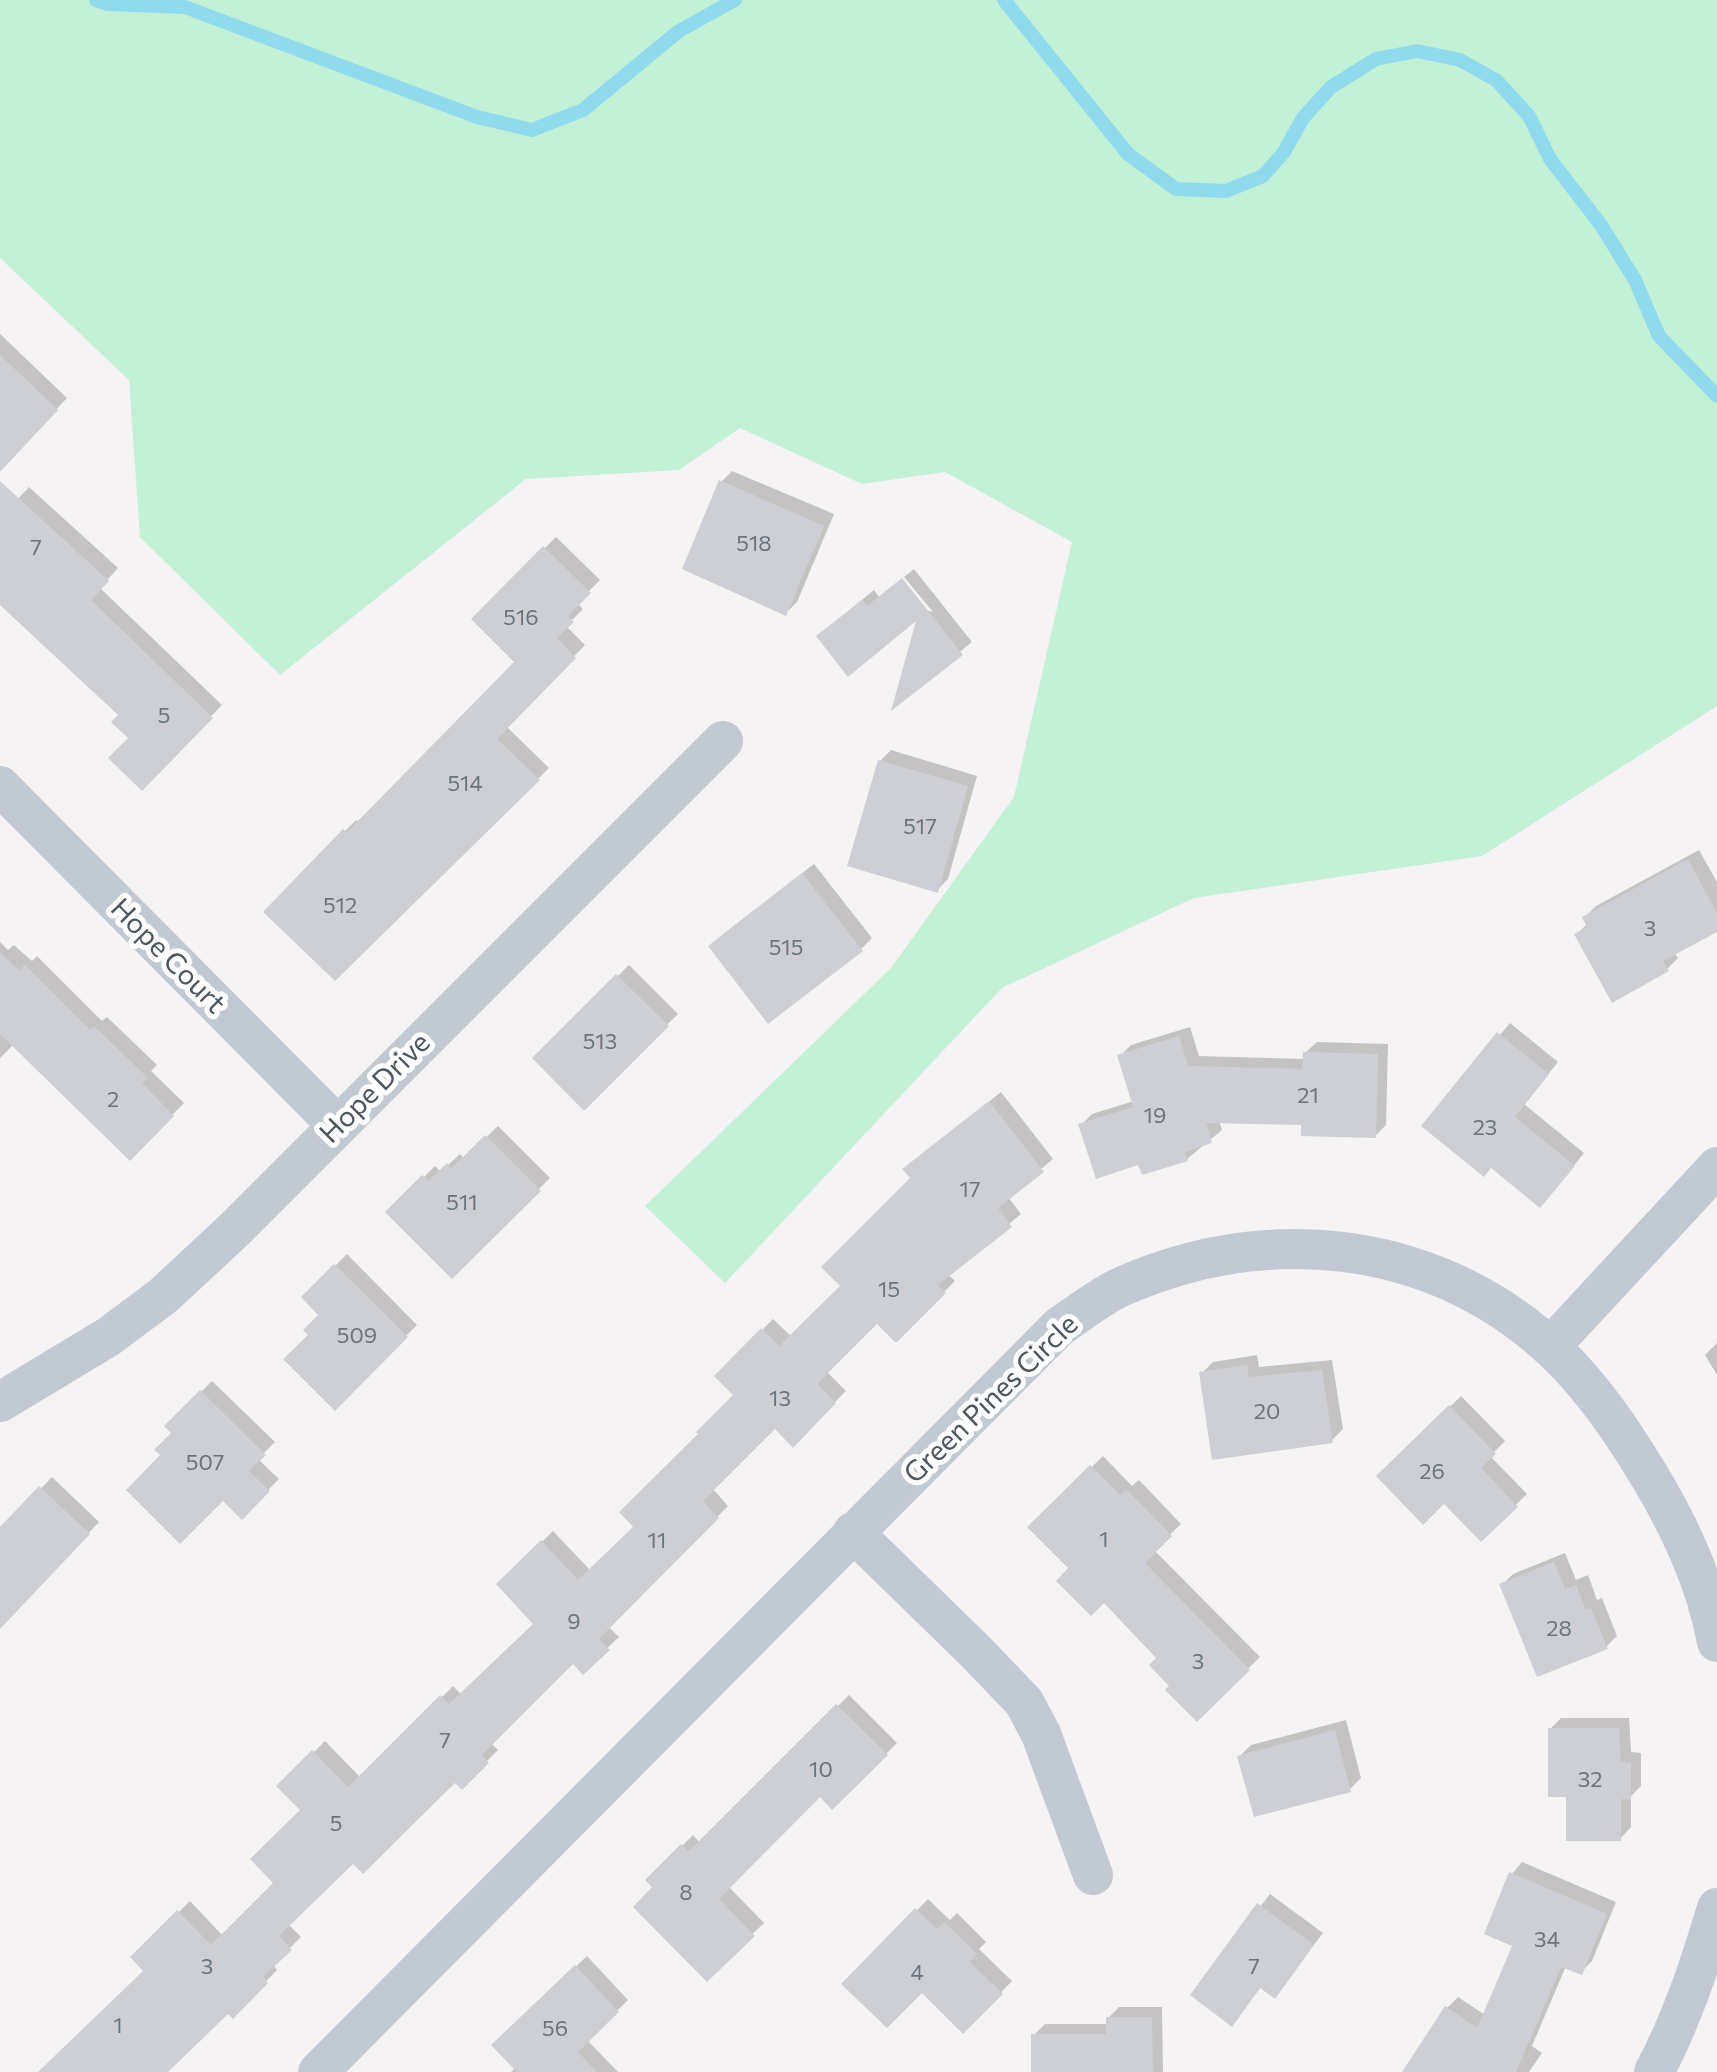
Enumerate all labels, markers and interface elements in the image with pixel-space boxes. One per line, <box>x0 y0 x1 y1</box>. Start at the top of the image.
house number: 518 <box>736 531 772 557</box>
house number: 7 <box>30 535 42 561</box>
house number: 516 <box>503 605 539 631</box>
house number: 5 <box>158 703 170 729</box>
house number: 514 <box>447 771 483 797</box>
house number: 517 <box>903 814 937 840</box>
street label: Hope Court <box>104 892 232 1020</box>
house number: 512 <box>323 893 357 919</box>
house number: 3 <box>1644 916 1656 942</box>
house number: 515 <box>769 935 803 961</box>
street label: Hope Drive <box>313 1026 437 1150</box>
house number: 513 <box>583 1029 617 1055</box>
house number: 21 <box>1297 1083 1319 1109</box>
house number: 2 <box>107 1087 119 1113</box>
house number: 19 <box>1144 1103 1166 1129</box>
house number: 23 <box>1473 1115 1497 1141</box>
house number: 17 <box>959 1177 981 1203</box>
house number: 511 <box>446 1190 478 1216</box>
house number: 15 <box>878 1277 900 1303</box>
street label: Green Pines Circle <box>897 1307 1085 1491</box>
house number: 509 <box>337 1323 377 1349</box>
house number: 13 <box>769 1386 791 1412</box>
house number: 20 <box>1254 1399 1280 1425</box>
house number: 507 <box>186 1450 224 1476</box>
house number: 26 <box>1419 1459 1445 1485</box>
house number: 1 <box>1099 1527 1109 1553</box>
house number: 11 <box>648 1528 666 1554</box>
house number: 9 <box>567 1609 581 1635</box>
house number: 28 <box>1546 1616 1572 1642</box>
house number: 3 <box>1192 1649 1204 1675</box>
house number: 7 <box>439 1728 451 1754</box>
house number: 10 <box>809 1757 833 1783</box>
house number: 32 <box>1578 1767 1602 1793</box>
house number: 5 <box>330 1811 342 1837</box>
house number: 8 <box>679 1880 693 1906</box>
house number: 34 <box>1534 1927 1560 1953</box>
house number: 3 <box>201 1954 213 1980</box>
house number: 7 <box>1248 1954 1260 1980</box>
house number: 4 <box>910 1960 924 1986</box>
house number: 1 <box>113 2013 123 2039</box>
house number: 56 <box>542 2016 568 2042</box>

